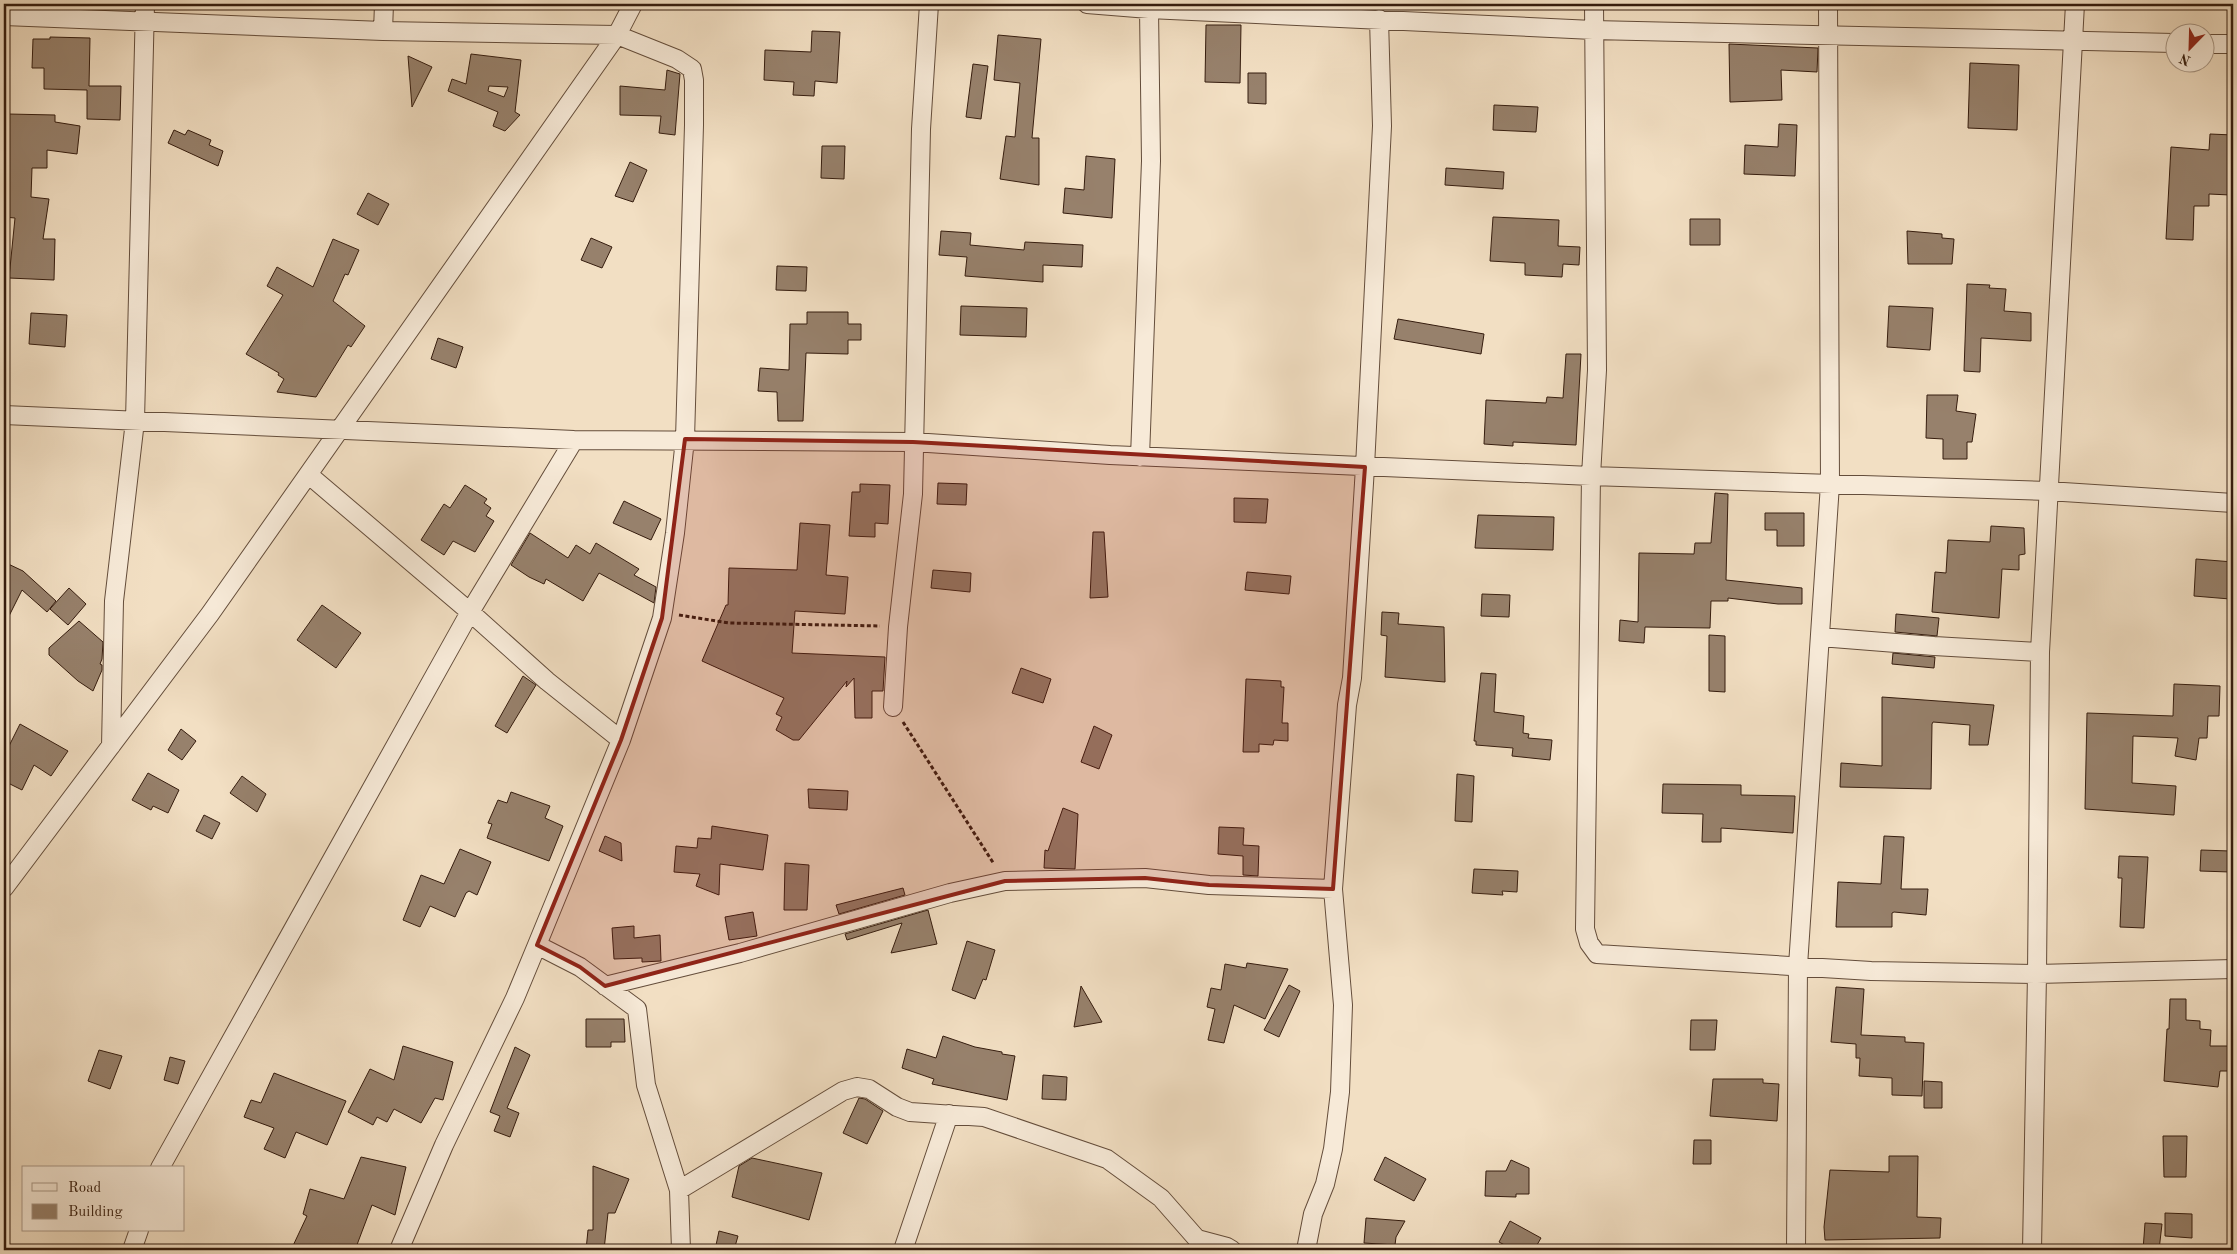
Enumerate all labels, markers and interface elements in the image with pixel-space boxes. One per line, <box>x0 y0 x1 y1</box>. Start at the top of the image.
north arrow <box>2164 22 2214 72</box>
text: N <box>2177 50 2193 68</box>
legend <box>22 1166 185 1232</box>
text: Road <box>68 1181 102 1196</box>
text: Building <box>68 1205 123 1220</box>

